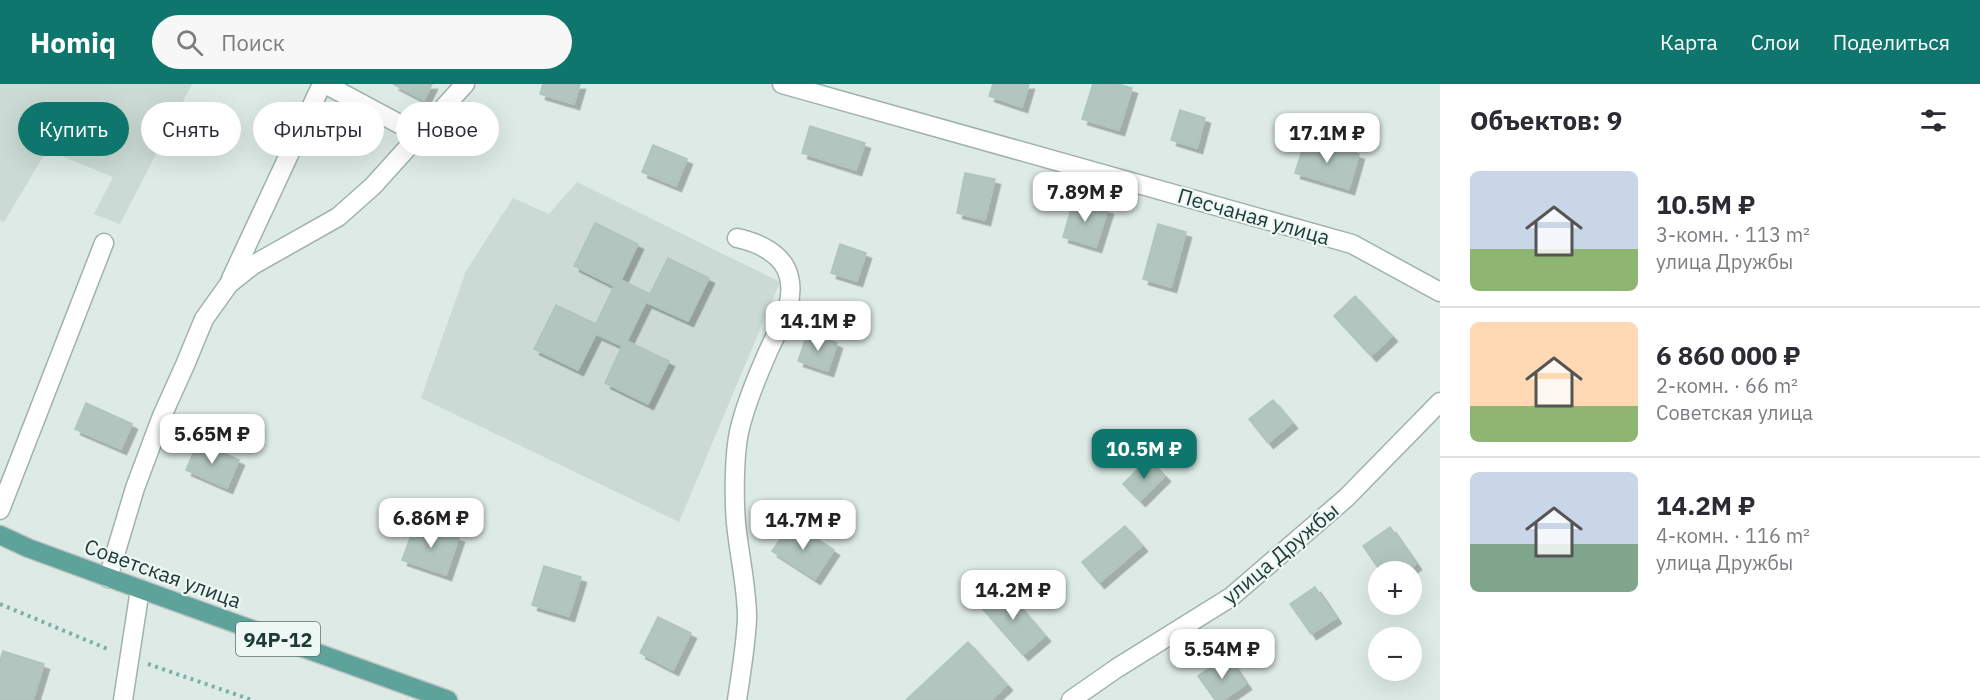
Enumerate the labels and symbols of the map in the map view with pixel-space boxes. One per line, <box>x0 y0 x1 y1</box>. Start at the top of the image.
pin: 17.1M ₽ <box>1272 113 1382 164</box>
pin: 7.89M ₽ <box>1030 172 1140 223</box>
street label: Песчаная улица <box>1175 181 1333 251</box>
pin: 14.1M ₽ <box>763 301 873 352</box>
pin: 5.65M ₽ <box>157 414 267 465</box>
pin: 10.5M ₽ <box>1089 429 1199 480</box>
street label: улица Дружбы <box>1216 496 1344 610</box>
pin: 6.86M ₽ <box>376 498 486 549</box>
pin: 14.7M ₽ <box>748 500 858 551</box>
street label: Советская улица <box>81 532 245 614</box>
pin: 14.2M ₽ <box>958 570 1068 621</box>
road number: 94Р-12 <box>236 622 320 656</box>
pin: 5.54M ₽ <box>1167 629 1277 680</box>

